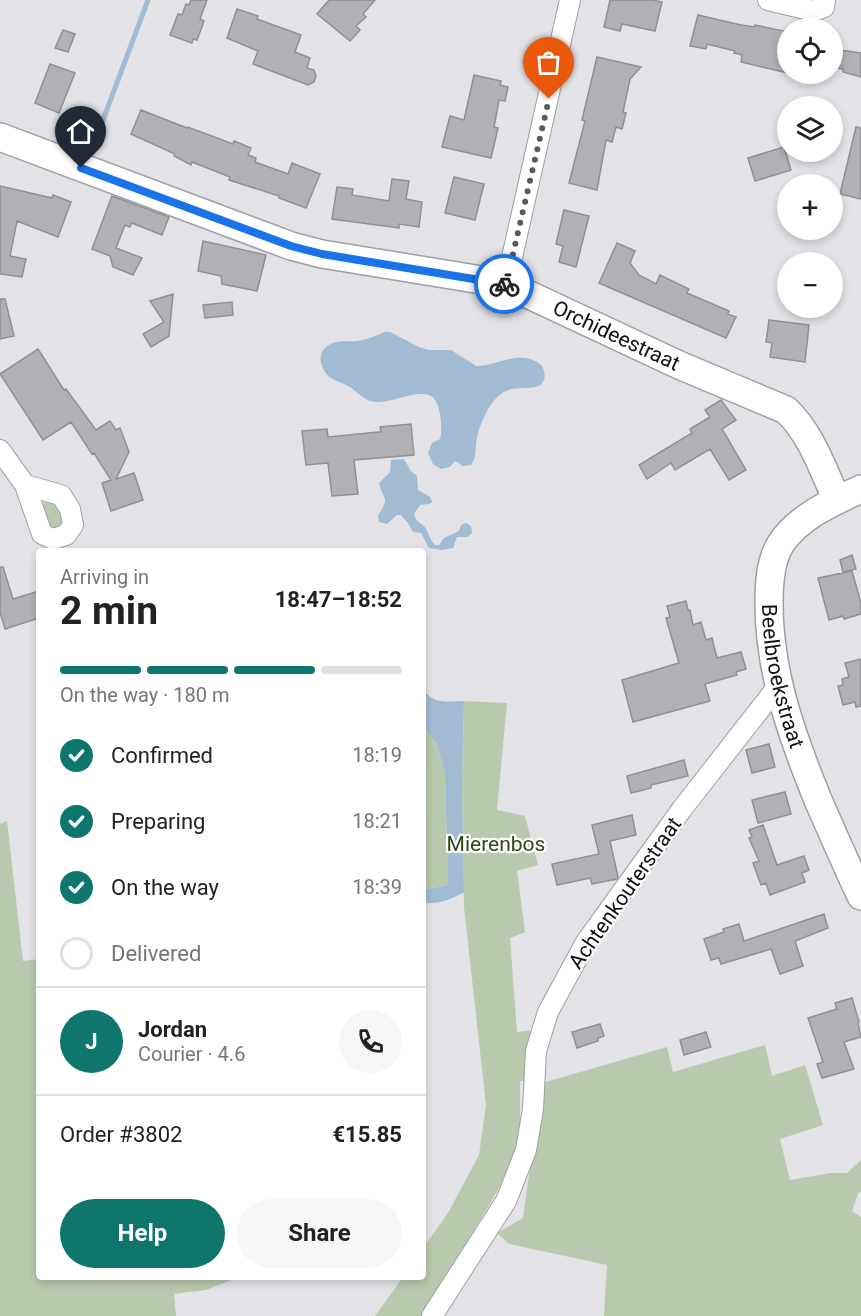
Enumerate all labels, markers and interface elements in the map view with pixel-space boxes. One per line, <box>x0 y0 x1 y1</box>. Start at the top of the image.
map controls <box>777 18 843 318</box>
button: locate <box>777 18 843 84</box>
pin <box>523 37 574 99</box>
icon: bag <box>532 46 565 79</box>
button: layers <box>777 96 843 162</box>
pin <box>55 106 106 168</box>
icon: home <box>64 115 97 148</box>
button: + <box>777 174 843 240</box>
button: − <box>777 252 843 318</box>
courier <box>474 254 534 314</box>
icon: bike <box>488 268 521 301</box>
street label: Orchideestraat <box>549 296 684 376</box>
text: Arriving in <box>60 565 149 589</box>
text: 18:47–18:52 <box>275 587 402 612</box>
text: 2 min <box>60 588 158 634</box>
street label: Beelbroekstraat <box>757 604 809 751</box>
text: On the way · 180 m <box>60 683 229 707</box>
icon: check <box>60 739 93 772</box>
text: Confirmed <box>111 743 213 768</box>
text: 18:19 <box>352 743 402 767</box>
icon: check <box>60 805 93 838</box>
text: Preparing <box>111 809 205 834</box>
text: 18:21 <box>352 809 402 833</box>
street label: Achtenkouterstraat <box>564 813 686 973</box>
park label: Mierenbos <box>447 832 545 856</box>
icon: check <box>60 871 93 904</box>
text: On the way <box>111 875 219 900</box>
text: 18:39 <box>352 875 402 899</box>
text: Delivered <box>111 941 201 966</box>
button: phone <box>339 1010 402 1073</box>
text: Jordan <box>138 1017 207 1042</box>
text: J <box>85 1029 98 1054</box>
text: Courier · 4.6 <box>138 1042 245 1066</box>
text: Order #3802 <box>60 1122 182 1147</box>
text: €15.85 <box>333 1122 402 1147</box>
button: Help <box>60 1199 225 1268</box>
button: Share <box>237 1199 402 1268</box>

